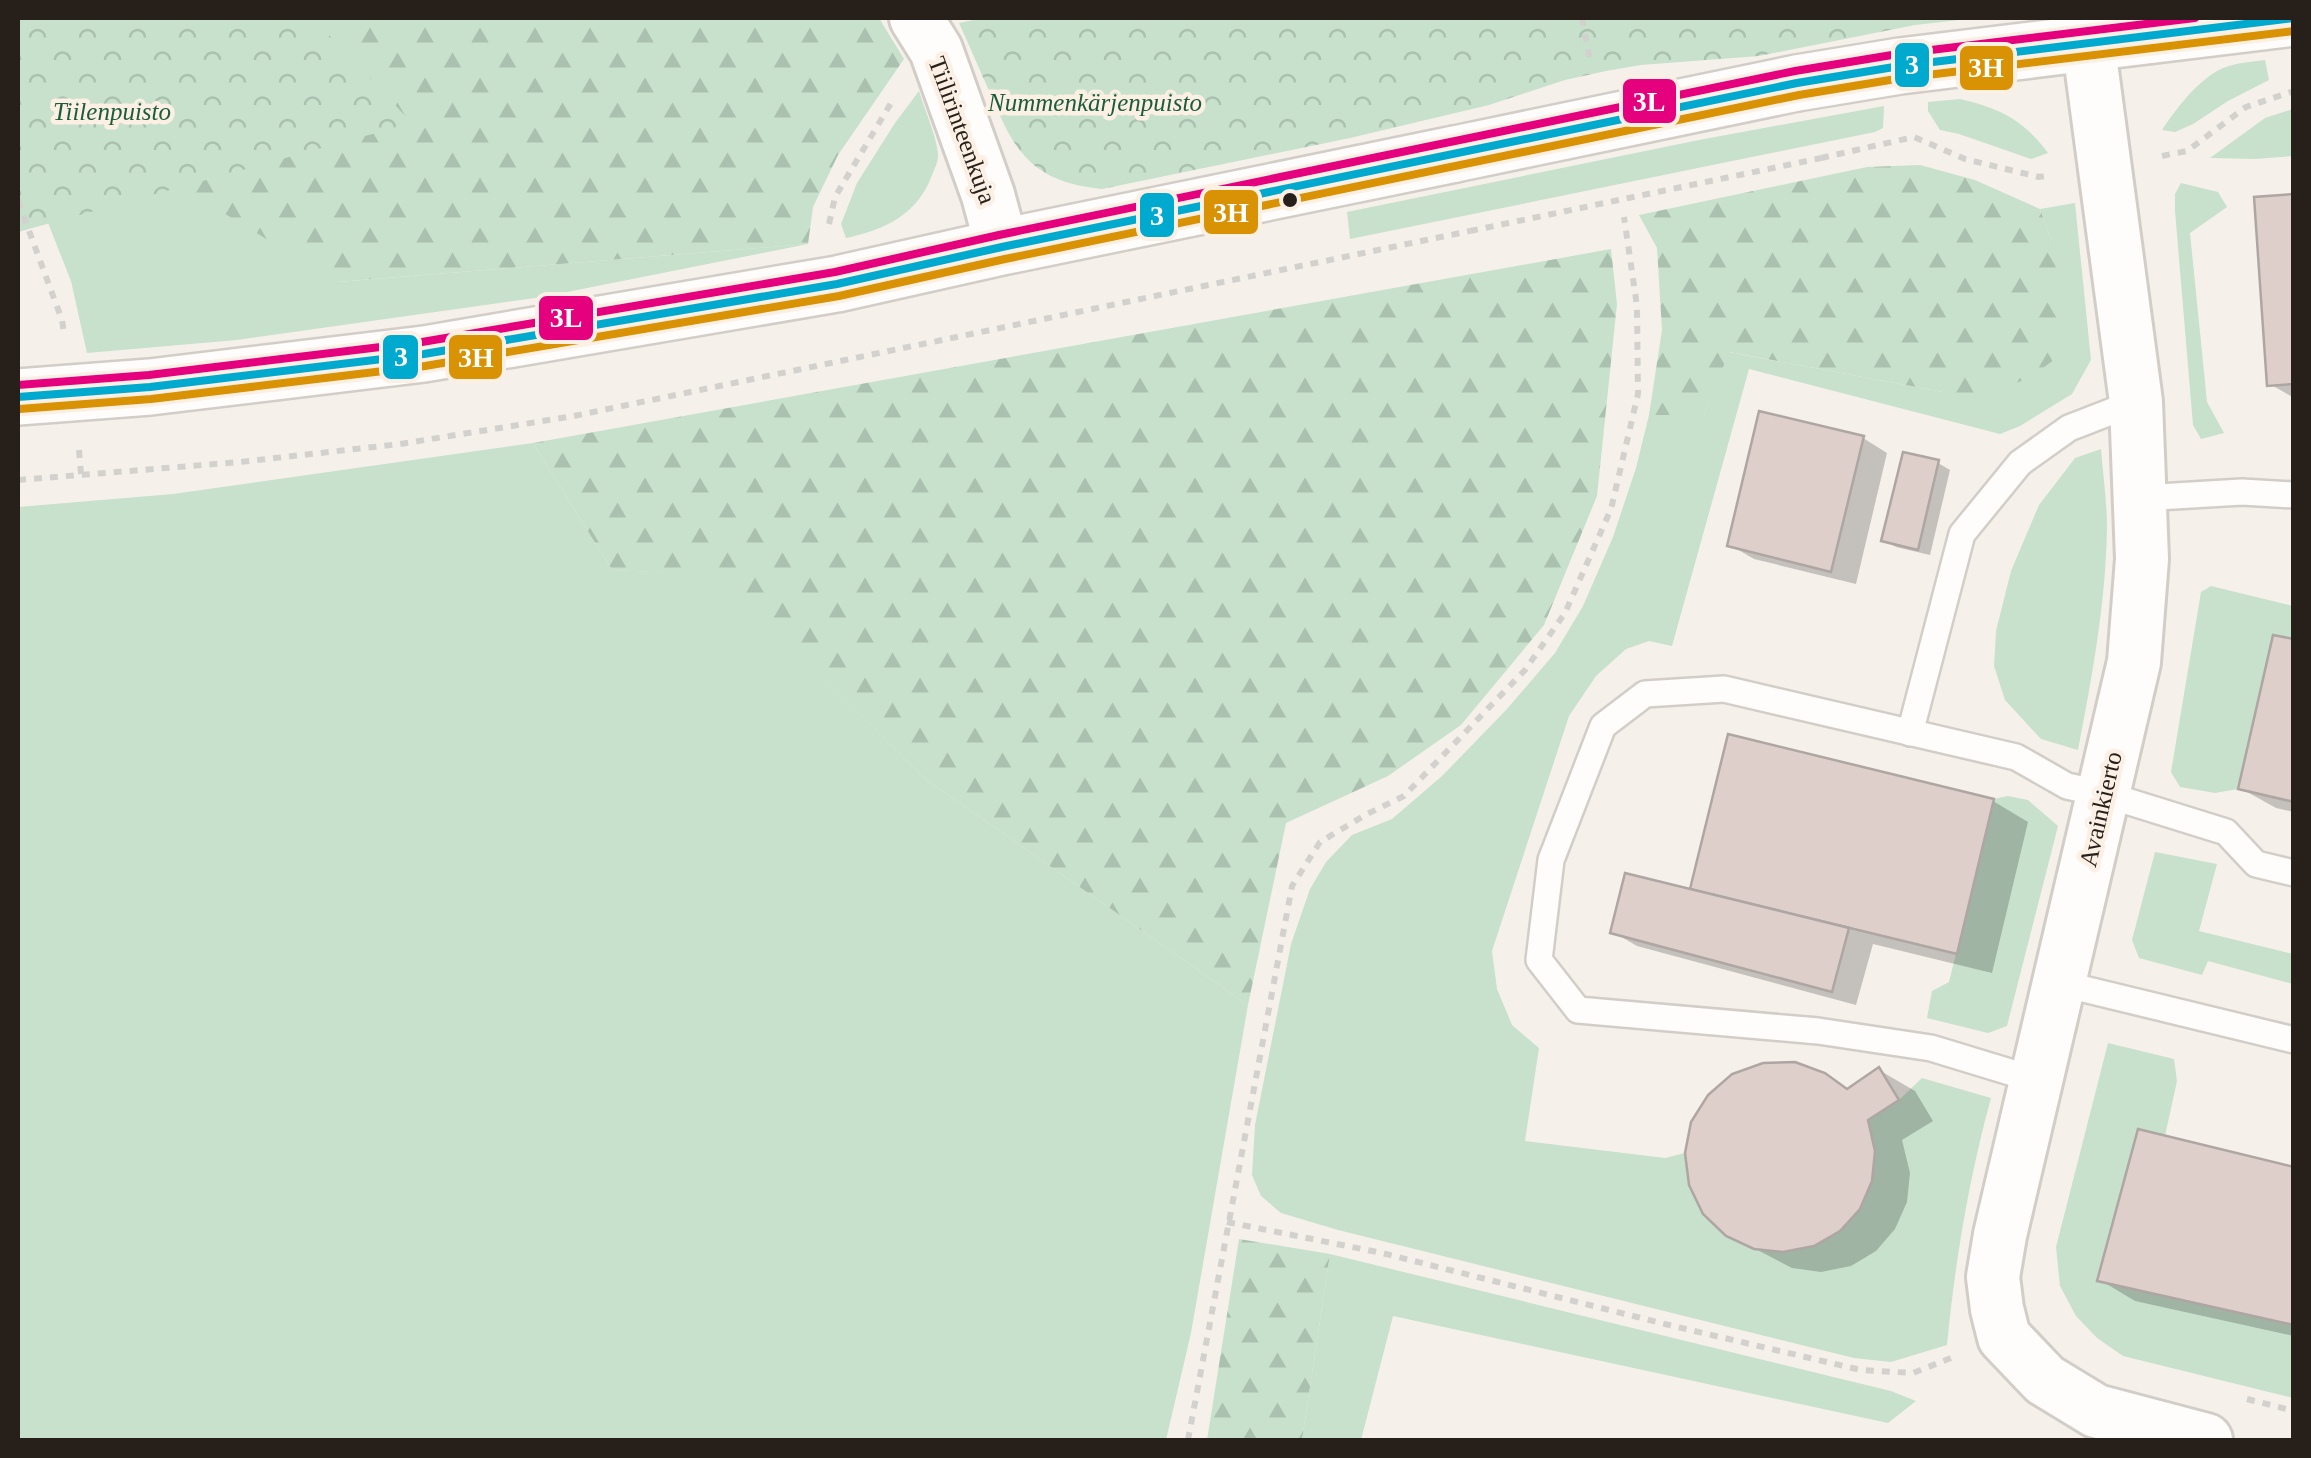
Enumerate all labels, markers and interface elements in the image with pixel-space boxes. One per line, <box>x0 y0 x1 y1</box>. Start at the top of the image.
line badge: 3 <box>1893 41 1931 89</box>
line badge: 3H <box>1958 44 2015 92</box>
text: 3 <box>1905 49 1919 80</box>
text: 3H <box>1968 52 2004 83</box>
street label: Tiilirinteenkuja <box>923 53 1002 207</box>
line badge: 3L <box>1621 77 1678 125</box>
text: 3L <box>1633 86 1665 117</box>
park label: Nummenkärjenpuisto <box>987 89 1202 116</box>
park label: Tiilenpuisto <box>53 98 171 125</box>
line badge: 3H <box>1202 188 1260 236</box>
unlabelled marker <box>1280 190 1300 210</box>
line badge: 3 <box>1138 191 1176 239</box>
text: 3H <box>1213 197 1249 228</box>
text: 3 <box>1150 200 1164 231</box>
line badge: 3L <box>537 294 595 342</box>
text: 3L <box>550 302 582 333</box>
line badge: 3 <box>381 333 420 381</box>
line badge: 3H <box>447 333 504 381</box>
text: 3 <box>394 341 408 372</box>
text: 3H <box>458 342 494 373</box>
street label: Avainkierto <box>2074 749 2127 869</box>

